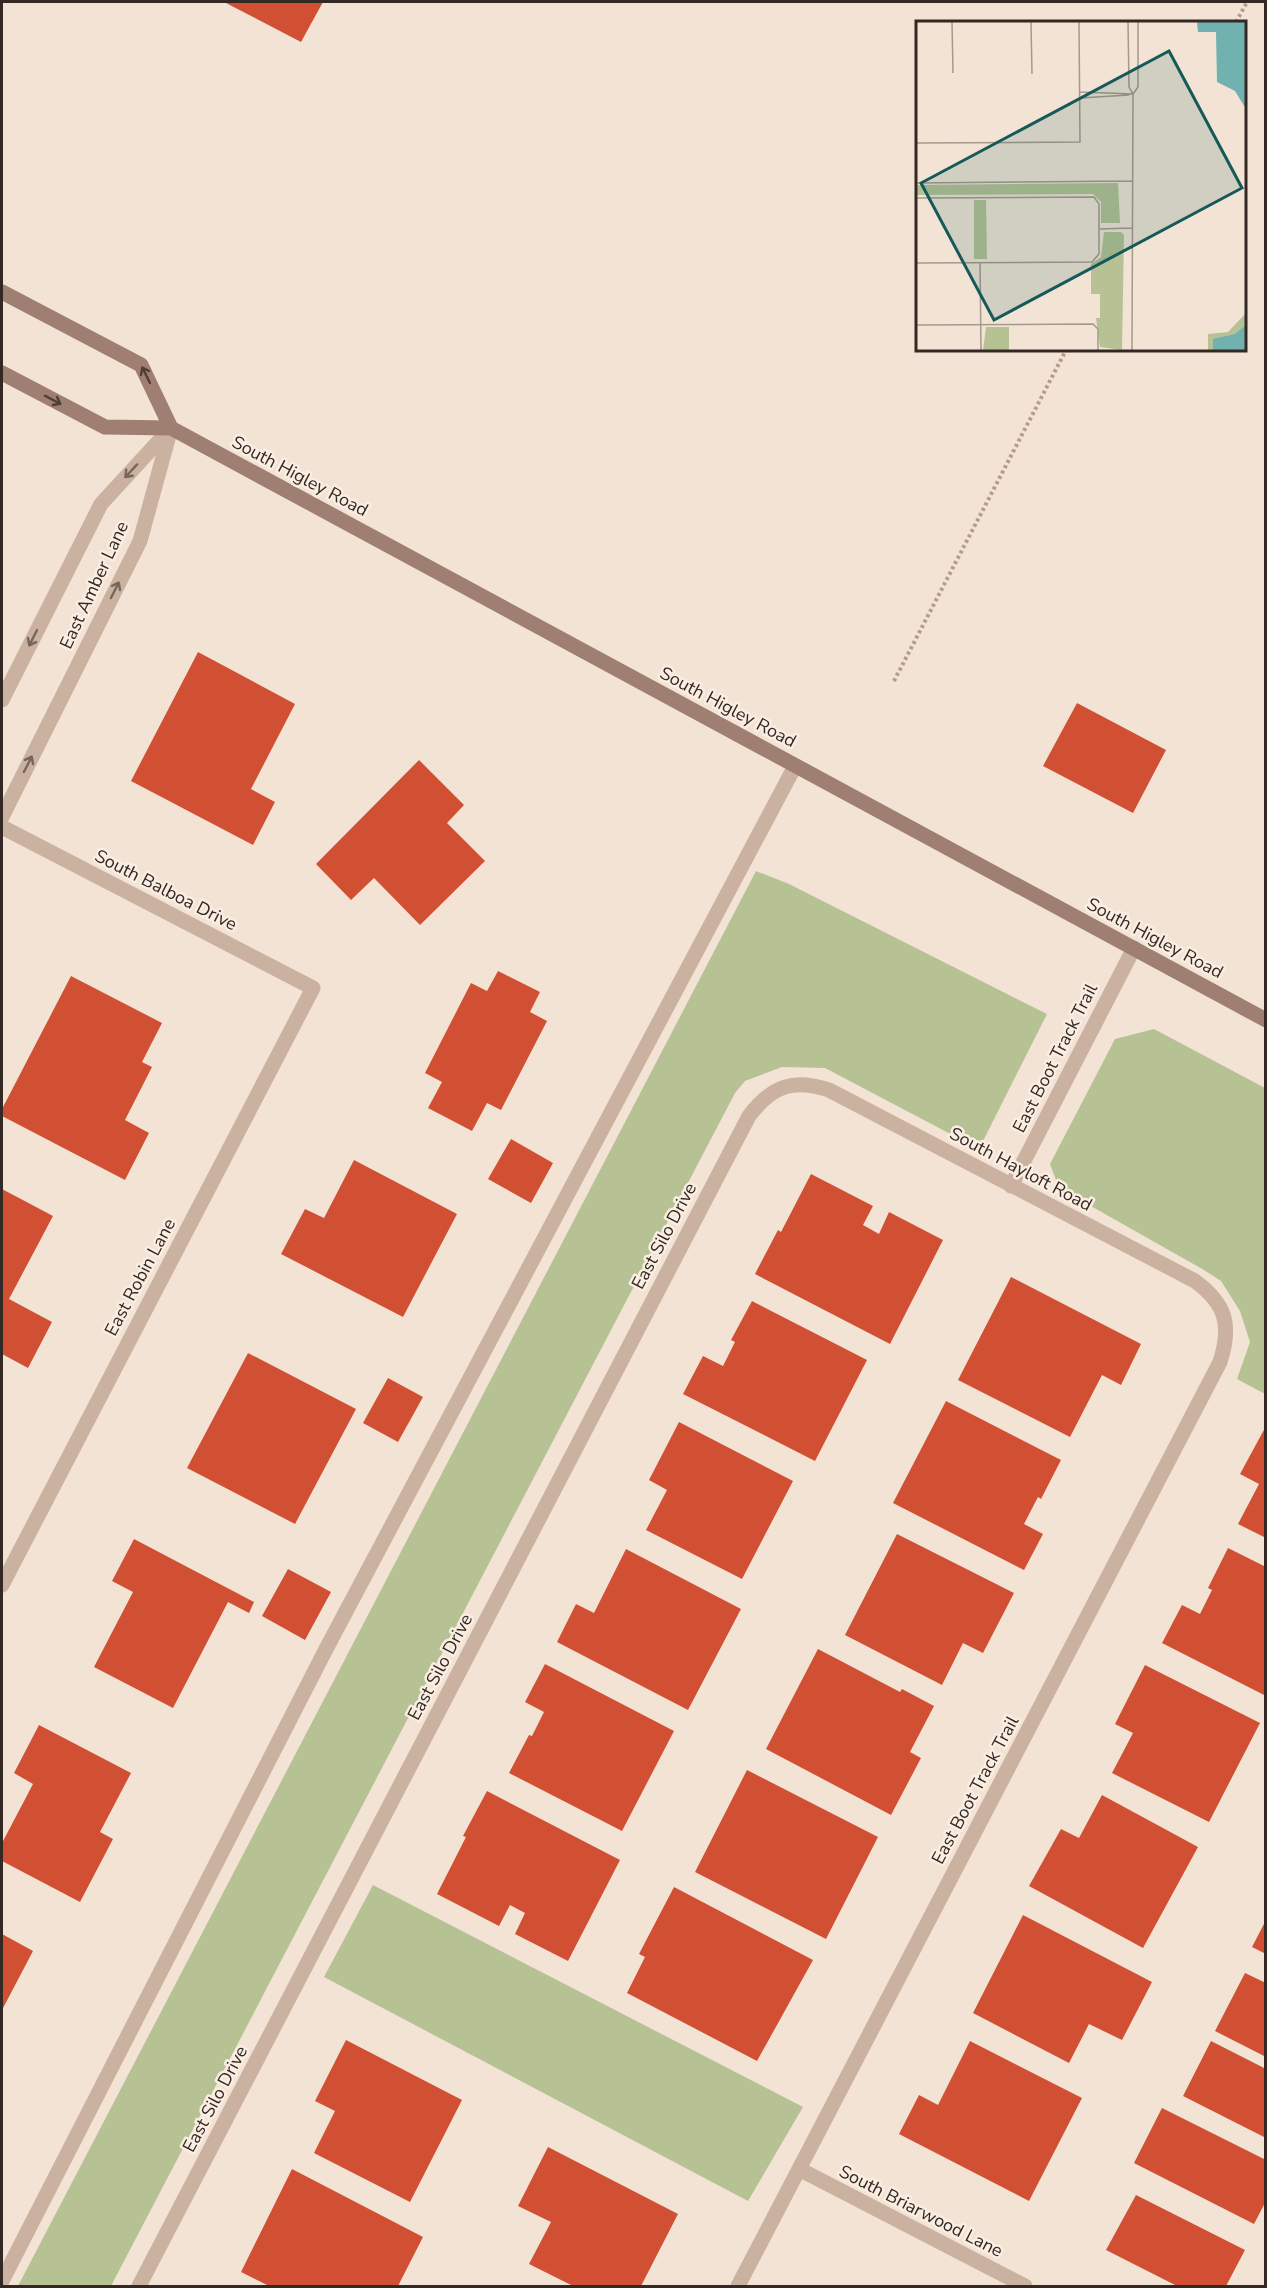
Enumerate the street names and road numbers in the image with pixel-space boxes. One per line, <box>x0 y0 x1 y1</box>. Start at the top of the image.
street label: South Higley Road <box>228 430 372 522</box>
street label: East Amber Lane <box>54 517 134 653</box>
street label: South Higley Road <box>656 661 800 753</box>
street label: South Balboa Drive <box>91 844 241 936</box>
street label: South Higley Road <box>1083 892 1227 984</box>
street label: East Boot Track Trail <box>1007 979 1103 1137</box>
street label: South Hayloft Road <box>945 1121 1097 1217</box>
street label: East Silo Drive <box>626 1179 702 1293</box>
street label: East Robin Lane <box>99 1214 181 1340</box>
street label: East Silo Drive <box>402 1610 478 1724</box>
street label: East Boot Track Trail <box>926 1711 1025 1868</box>
street label: East Silo Drive <box>177 2042 253 2156</box>
street label: South Briarwood Lane <box>835 2159 1007 2263</box>

